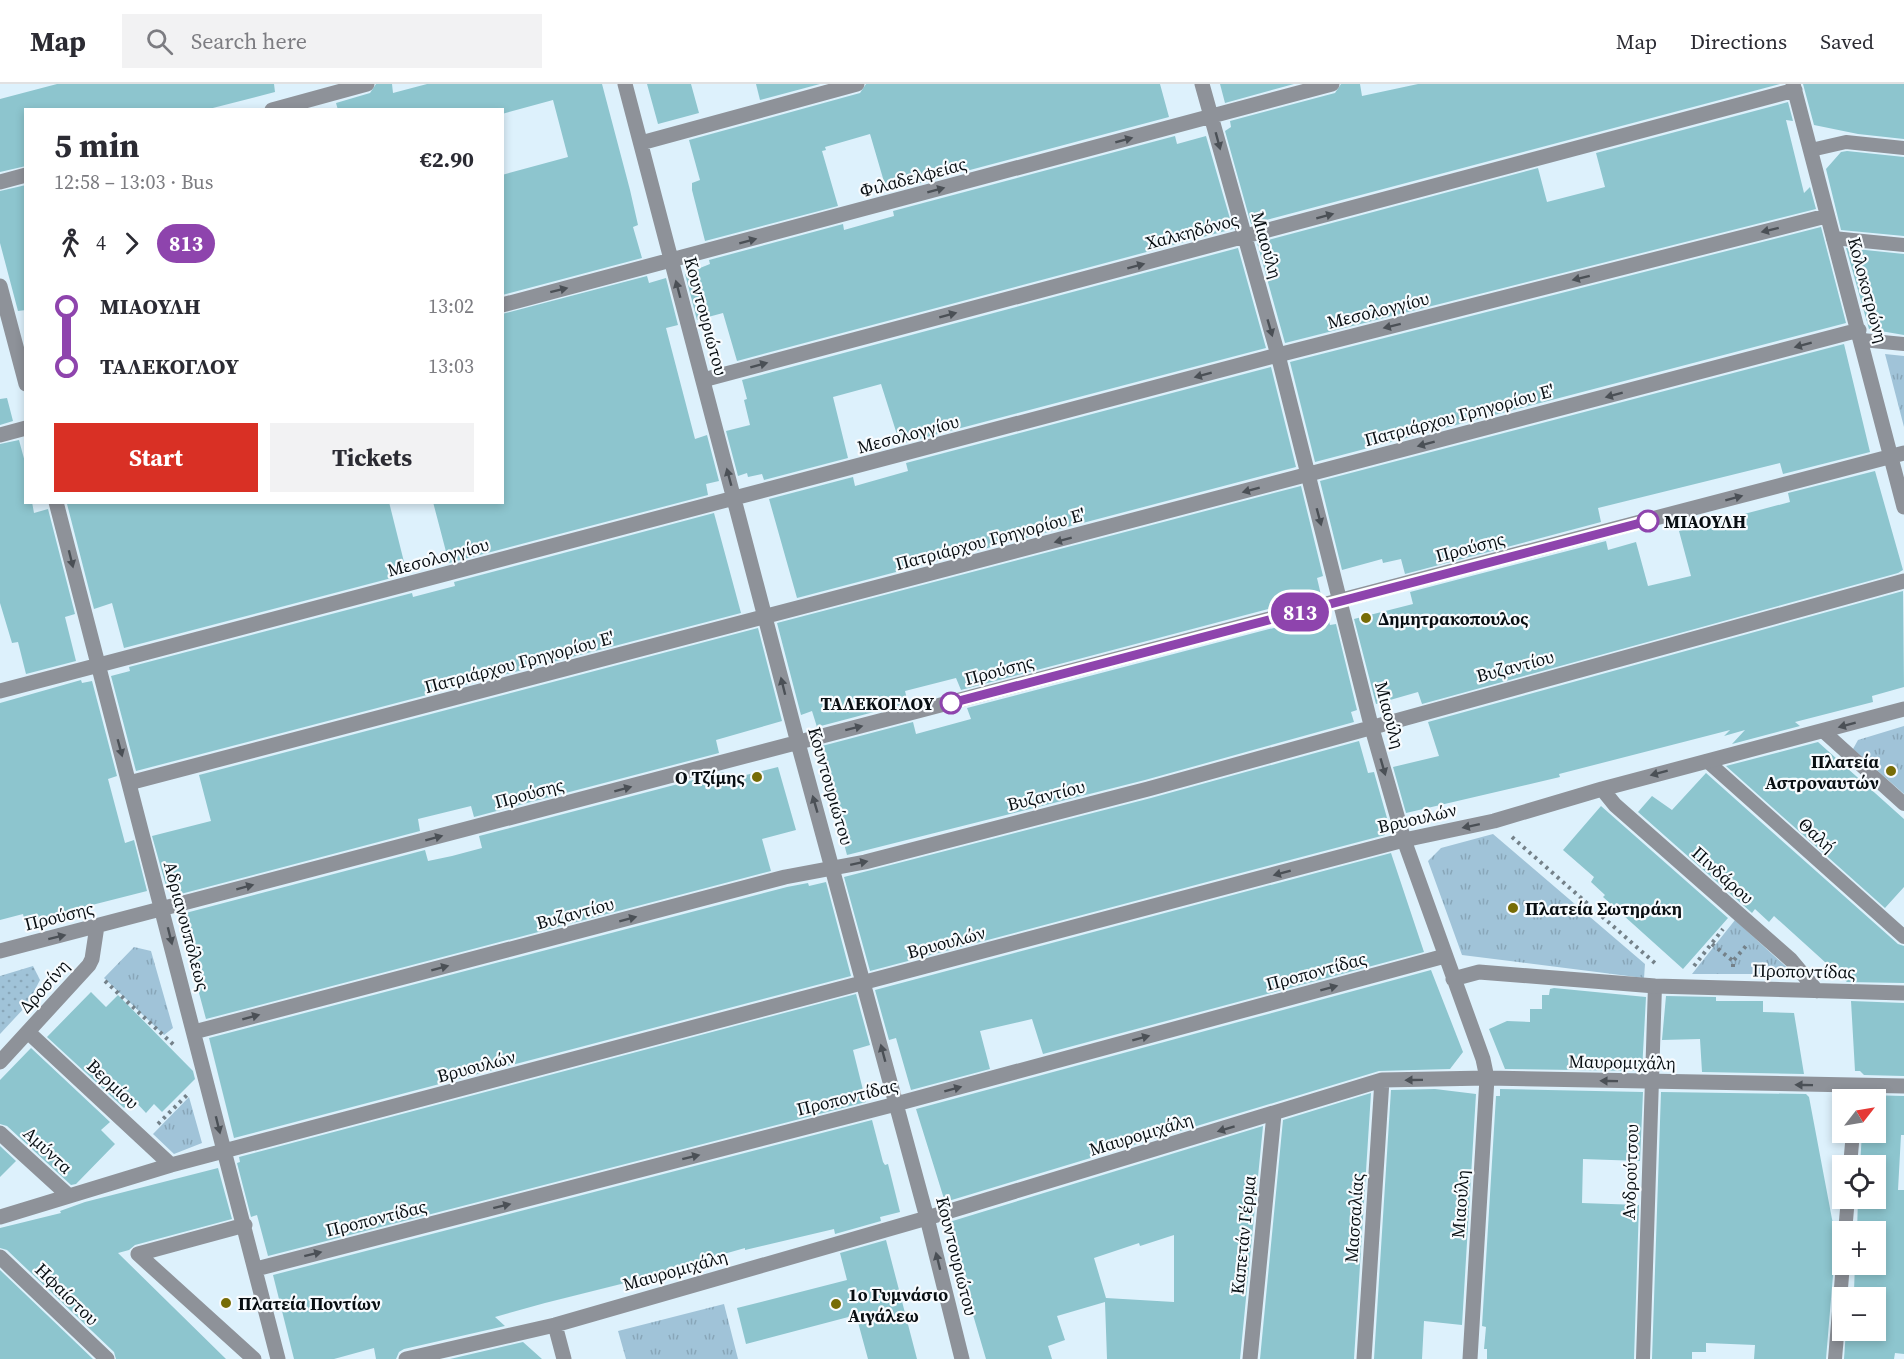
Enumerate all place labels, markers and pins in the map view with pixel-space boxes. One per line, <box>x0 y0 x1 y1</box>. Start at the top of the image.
place label: ΜΙΑΟΥΛΗ <box>1664 509 1747 534</box>
marker: ΜΙΑΟΥΛΗ <box>1637 510 1659 532</box>
place label: Δημητρακοπουλος <box>1378 606 1529 631</box>
marker: Δημητρακοπουλος <box>1359 611 1373 625</box>
place label: ΤΑΛΕΚΟΓΛΟΥ <box>821 691 935 716</box>
marker: ΤΑΛΕΚΟΓΛΟΥ <box>940 692 962 714</box>
place label: Πλατεία Αστροναυτών <box>1765 749 1879 795</box>
marker: Πλατεία Αστροναυτών <box>1884 764 1898 778</box>
place label: Ο Τζίμης <box>675 765 745 790</box>
marker: Ο Τζίμης <box>750 770 764 784</box>
place label: Πλατεία Σωτηράκη <box>1525 896 1682 921</box>
marker: Πλατεία Σωτηράκη <box>1506 901 1520 915</box>
place label: 1ο Γυμνάσιο Αιγάλεω <box>848 1282 948 1328</box>
place label: Πλατεία Ποντίων <box>238 1291 381 1316</box>
marker: Πλατεία Ποντίων <box>219 1296 233 1310</box>
marker: 1ο Γυμνάσιο Αιγάλεω <box>829 1297 843 1311</box>

